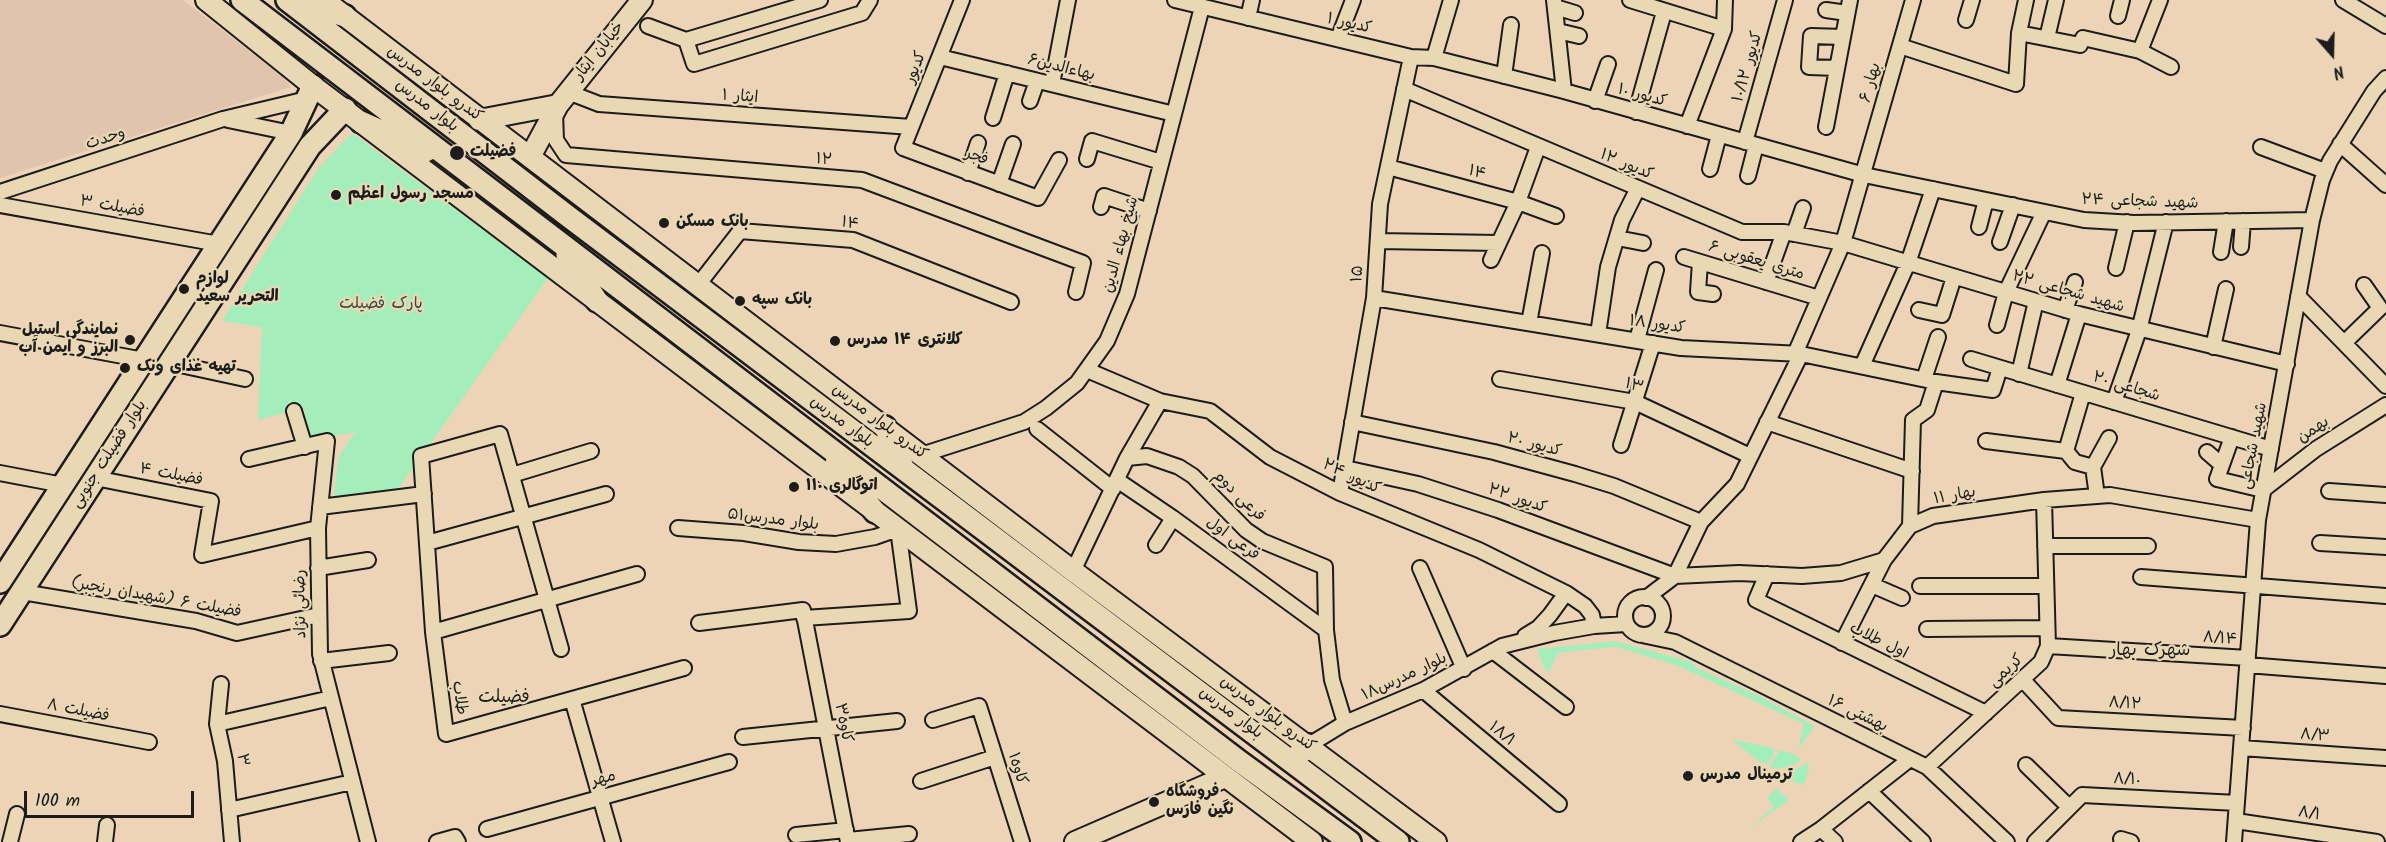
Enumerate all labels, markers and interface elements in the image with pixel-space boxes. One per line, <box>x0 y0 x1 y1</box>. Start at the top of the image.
street label: کدیور ۱ <box>1325 11 1373 39</box>
street label: خیابان ایثار <box>571 19 629 85</box>
north arrow <box>2302 24 2362 84</box>
street label: کدیور ۱۰/۱۲ <box>1730 29 1768 105</box>
street label: کندرو بلوار مدرس <box>382 43 486 127</box>
street label: کدیور <box>902 49 932 87</box>
street label: ۶بهاءالدين <box>1025 51 1097 87</box>
text: N <box>2329 58 2347 85</box>
street label: بهار ۶ <box>1857 61 1887 105</box>
street label: بلوار مدرس <box>391 76 461 138</box>
street label: کدیور ۱۰ <box>1615 81 1669 113</box>
street label: ایثار ۱ <box>721 87 759 109</box>
street label: وحدت <box>84 125 128 155</box>
place label: فضیلت <box>470 143 516 163</box>
marker: فضیلت <box>448 144 466 162</box>
street label: فجر <box>962 145 990 171</box>
street label: کدیور ۱۲ <box>1596 146 1656 186</box>
street label: ۱۲ <box>815 151 833 171</box>
street label: ۱۴ <box>1466 162 1488 186</box>
place label: مسجد رسول اعظم <box>348 185 474 205</box>
marker: مسجد رسول اعظم <box>329 188 343 202</box>
street label: شهید شجاعی ۲۴ <box>2081 191 2199 215</box>
street label: فضیلت ۳ <box>78 193 146 223</box>
street label: شیخ بهاء الدین <box>1100 195 1144 295</box>
place label: بانک مسکن <box>676 213 749 233</box>
street label: ۱۴ <box>840 214 860 236</box>
marker: بانک مسکن <box>657 216 671 230</box>
street label: ۶ متری یعقوبی <box>1706 238 1806 286</box>
street label: ۱۵ <box>1349 265 1369 283</box>
street label: شهید شجاعی ۲۲ <box>2010 268 2126 318</box>
place label: لوازم التحریر سعید <box>196 270 279 308</box>
marker: لوازم التحریر سعید <box>177 282 191 296</box>
place label: بانک سپه <box>752 291 812 311</box>
marker: بانک سپه <box>733 294 747 308</box>
park label: پارک فضیلت <box>339 295 423 315</box>
street label: کدیور ۱۸ <box>1628 313 1686 339</box>
place label: نمایندگی استيل البرز و ایمن آب <box>19 321 118 359</box>
place label: کلانتری ۱۴ مدرس <box>847 331 963 351</box>
marker: نمایندگی استيل البرز و ایمن آب <box>123 333 137 347</box>
marker: کلانتری ۱۴ مدرس <box>828 334 842 348</box>
place label: تهیه غذای ونک <box>137 358 236 378</box>
marker: تهیه غذای ونک <box>118 361 132 375</box>
street label: شجاعی ۲۰ <box>2090 369 2162 407</box>
street label: ۱۳ <box>1622 375 1646 399</box>
street label: کندرو بلوار مدرس <box>827 381 931 465</box>
street label: بلوار مدرس <box>805 393 877 453</box>
street label: بلوار فضیلت جنوبی <box>68 397 152 513</box>
street label: شهید شجاعی <box>2237 401 2273 491</box>
street label: بهمن <box>2294 413 2334 449</box>
street label: کدیور ۲۰ <box>1505 430 1563 462</box>
street label: کدیور ۲۴ <box>1319 456 1383 500</box>
street label: فضیلت ۴ <box>138 460 204 492</box>
street label: فرعی دوم <box>1208 467 1268 527</box>
place label: اتوگالری ۱۱۰ <box>806 477 878 497</box>
marker: اتوگالری ۱۱۰ <box>787 480 801 494</box>
street label: کدیور ۲۲ <box>1485 481 1549 519</box>
street label: بهار ۱۱ <box>1932 484 1978 510</box>
street label: بلوار مدرس۵۱ <box>726 506 820 536</box>
street label: فرعی اول <box>1201 514 1263 566</box>
street label: رضائی نژاد <box>292 569 312 639</box>
street label: فضیلت ۶ (شهیدان رنجبر) <box>69 575 243 623</box>
street label: اول طلاب <box>1846 620 1910 664</box>
street label: ۸/۱۴ <box>2202 629 2238 651</box>
district label: شهرک بهار <box>2109 641 2191 663</box>
street label: بلوار مدرس۱۸ <box>1359 650 1451 706</box>
street label: کریمی <box>1986 651 2028 693</box>
street label: کندرو بلوار مدرس <box>1215 673 1319 757</box>
street label: طلاب <box>446 680 470 716</box>
street label: بلوار مدرس <box>1194 684 1266 744</box>
district label: فضیلت <box>478 688 530 710</box>
street label: ۱۶ بهشتی <box>1824 692 1890 738</box>
street label: ۸/۱۲ <box>2108 695 2142 715</box>
street label: فضیلت ۸ <box>45 697 111 727</box>
street label: کاوه۳ <box>829 702 855 744</box>
street label: ۱۸/۱ <box>1484 718 1518 752</box>
street label: ۸/۳ <box>2299 726 2331 748</box>
street label: کاوه۱ <box>1002 751 1030 787</box>
street label: ۳ <box>231 752 251 768</box>
place label: ترمینال مدرس <box>1700 766 1792 786</box>
street label: مهر <box>590 768 618 792</box>
marker: ترمینال مدرس <box>1681 769 1695 783</box>
street label: ۸/۱۰ <box>2113 771 2141 791</box>
scale bar <box>27 779 196 817</box>
place label: فروشگاه نگین فارس <box>1166 783 1234 821</box>
text: 100 m <box>35 787 80 816</box>
marker: فروشگاه نگین فارس <box>1147 795 1161 809</box>
street label: ۸/۱ <box>2296 804 2322 826</box>

